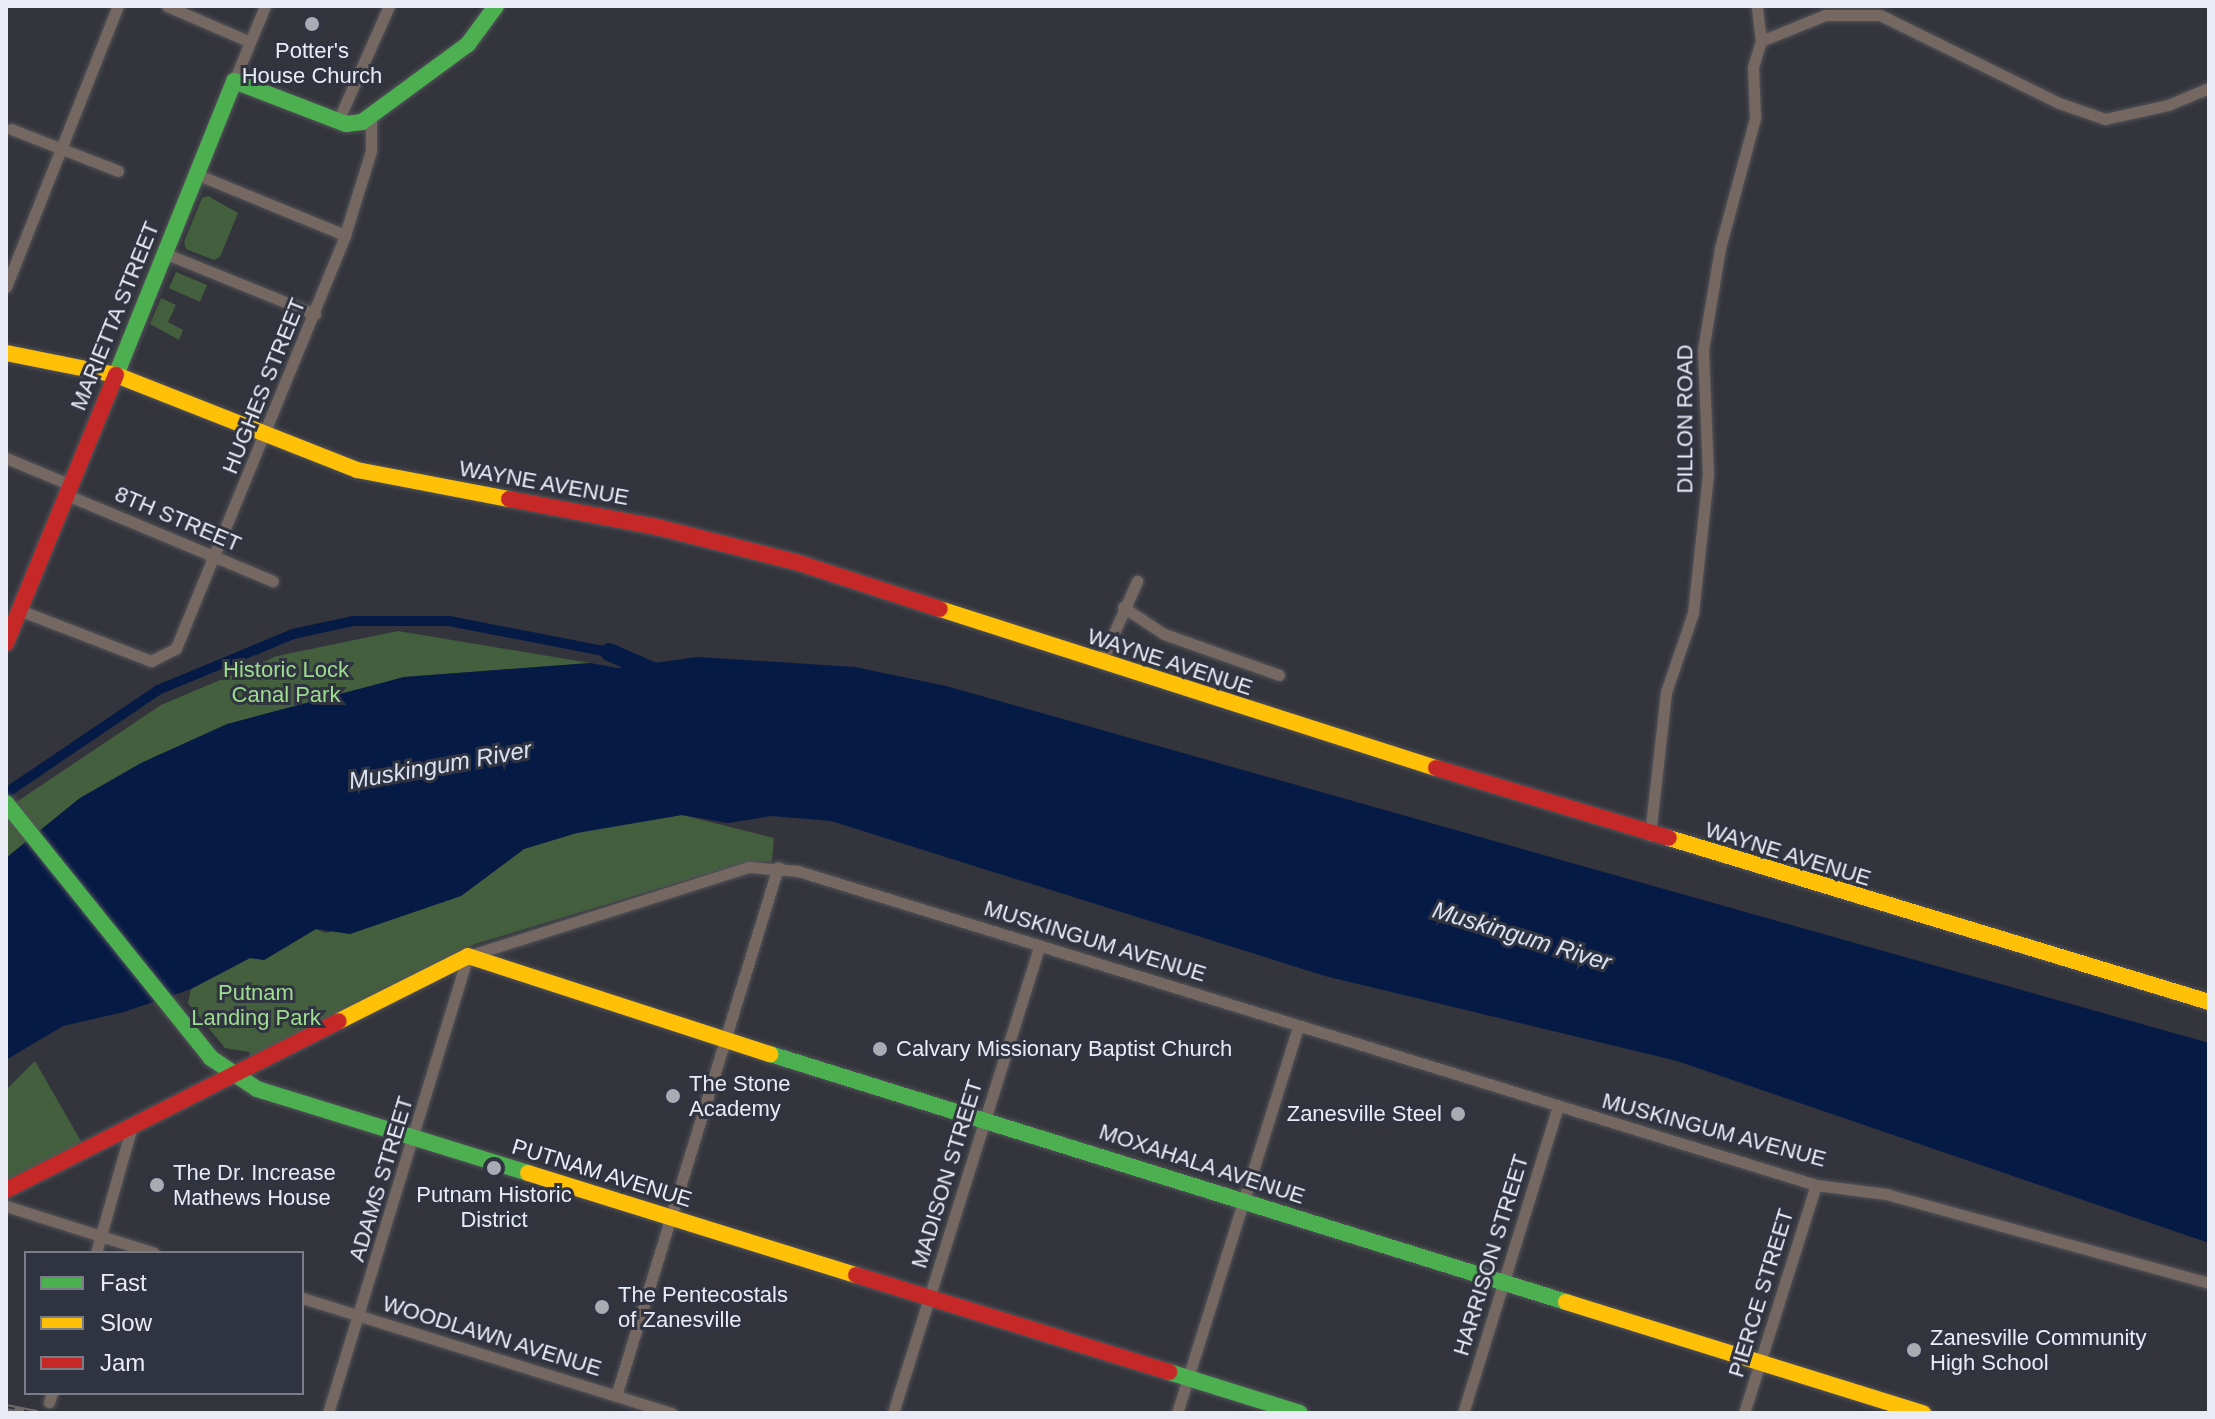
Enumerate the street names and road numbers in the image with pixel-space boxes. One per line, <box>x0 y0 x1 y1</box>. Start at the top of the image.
street label: MARIETTA STREET <box>65 217 165 415</box>
street label: HUGHES STREET <box>217 294 311 478</box>
street label: DILLON ROAD <box>1672 344 1698 494</box>
street label: WAYNE AVENUE <box>456 455 632 511</box>
street label: 8TH STREET <box>111 481 245 557</box>
street label: WAYNE AVENUE <box>1084 623 1256 701</box>
street label: WAYNE AVENUE <box>1701 816 1875 892</box>
street label: MUSKINGUM AVENUE <box>980 894 1210 988</box>
street label: MADISON STREET <box>906 1077 988 1271</box>
street label: MUSKINGUM AVENUE <box>1599 1087 1829 1173</box>
street label: ADAMS STREET <box>343 1093 419 1265</box>
street label: MOXAHALA AVENUE <box>1095 1118 1309 1210</box>
street label: PUTNAM AVENUE <box>508 1133 696 1213</box>
street label: HARRISON STREET <box>1448 1151 1534 1359</box>
street label: PIERCE STREET <box>1723 1206 1799 1380</box>
street label: WOODLAWN AVENUE <box>379 1290 605 1382</box>

